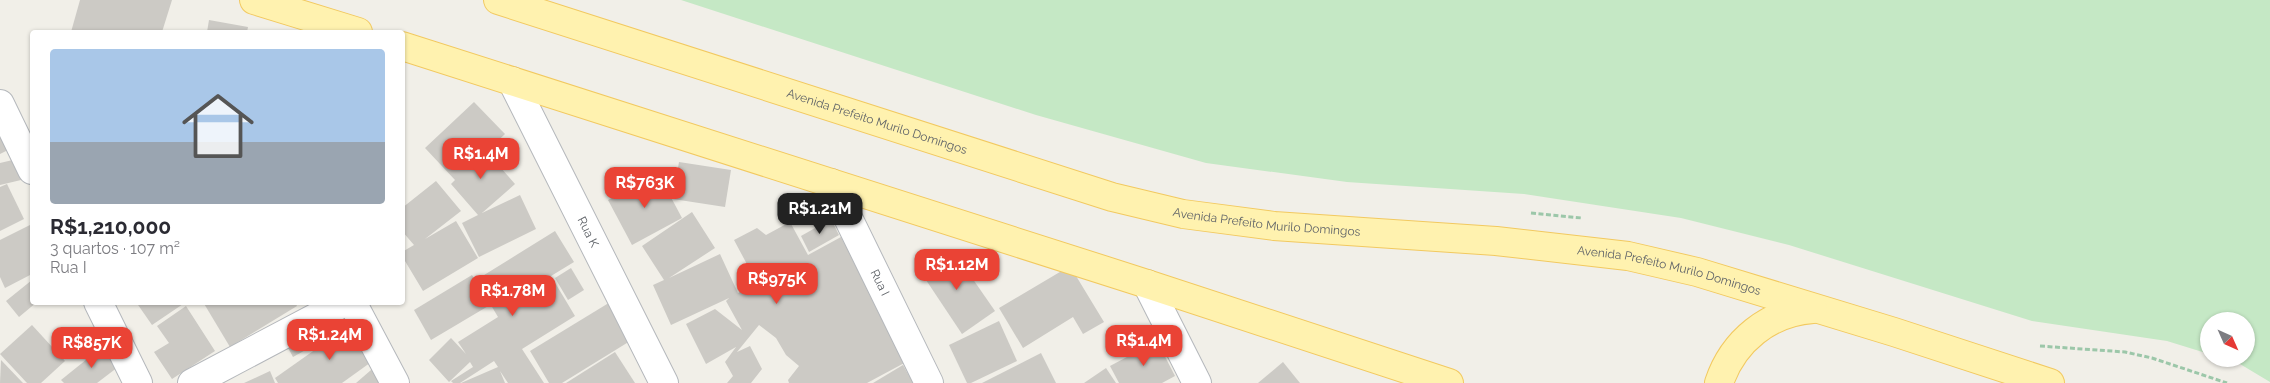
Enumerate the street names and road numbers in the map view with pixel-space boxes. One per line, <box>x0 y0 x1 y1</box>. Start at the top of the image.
street label: Avenida Prefeito Murilo Domingos <box>785 86 969 157</box>
street label: Avenida Prefeito Murilo Domingos <box>1172 205 1361 239</box>
street label: Rua K <box>574 214 602 250</box>
street label: Avenida Prefeito Murilo Domingos <box>1576 243 1763 298</box>
street label: Rua I <box>868 267 892 298</box>

